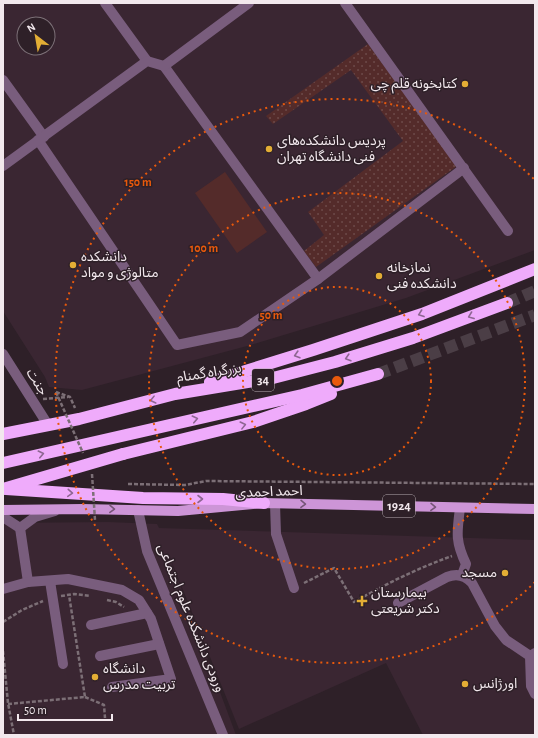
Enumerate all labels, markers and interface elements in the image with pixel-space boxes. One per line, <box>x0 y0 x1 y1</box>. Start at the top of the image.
north arrow <box>16 16 56 56</box>
text: N <box>25 21 37 35</box>
place label: کتابخونه قلم چی <box>371 77 457 94</box>
marker: کتابخونه قلم چی <box>460 79 470 89</box>
place label: پردیس دانشکده‌های فنی دانشگاه تهران <box>277 134 386 165</box>
marker: پردیس دانشکده‌های فنی دانشگاه تهران <box>264 144 274 154</box>
text: 150 m <box>124 176 152 188</box>
text: 100 m <box>190 242 218 254</box>
place label: دانشکده متالوژی و مواد <box>81 250 159 281</box>
marker: دانشکده متالوژی و مواد <box>68 260 78 270</box>
place label: نمازخانه دانشکده فنی <box>387 261 457 292</box>
marker: نمازخانه دانشکده فنی <box>374 271 384 281</box>
text: 50 m <box>260 309 283 321</box>
one-way arrow <box>417 309 424 318</box>
one-way arrow <box>467 312 474 320</box>
one-way arrow <box>294 350 301 359</box>
one-way arrow <box>345 353 352 362</box>
street label: بزرگراه گمنام <box>175 360 243 388</box>
street label: جنت <box>24 366 50 398</box>
road number: 34 <box>252 369 274 391</box>
centre of rings <box>330 374 344 388</box>
one-way arrow <box>149 395 156 403</box>
one-way arrow <box>192 415 198 423</box>
one-way arrow <box>239 421 246 430</box>
one-way arrow <box>37 450 44 459</box>
street label: احمد احمدی <box>235 484 303 501</box>
one-way arrow <box>67 488 73 497</box>
one-way arrow <box>197 495 203 503</box>
road number: 1924 <box>383 495 415 517</box>
one-way arrow <box>300 500 306 509</box>
one-way arrow <box>430 503 436 511</box>
one-way arrow <box>109 505 115 514</box>
street label: ورودی دانشکده علوم اجتماعی <box>152 542 227 695</box>
place label: مسجد <box>461 566 497 580</box>
marker: مسجد <box>500 568 510 578</box>
place label: بیمارستان دکتر شریعتی <box>371 586 440 617</box>
marker: بیمارستان دکتر شریعتی <box>356 595 368 607</box>
place label: دانشگاه تربیت مدرس <box>103 661 175 693</box>
marker: دانشگاه تربیت مدرس <box>90 672 100 682</box>
place label: اورژانس <box>473 677 517 692</box>
marker: اورژانس <box>460 679 470 689</box>
scale bar <box>18 696 112 722</box>
text: 50 m <box>24 704 47 716</box>

